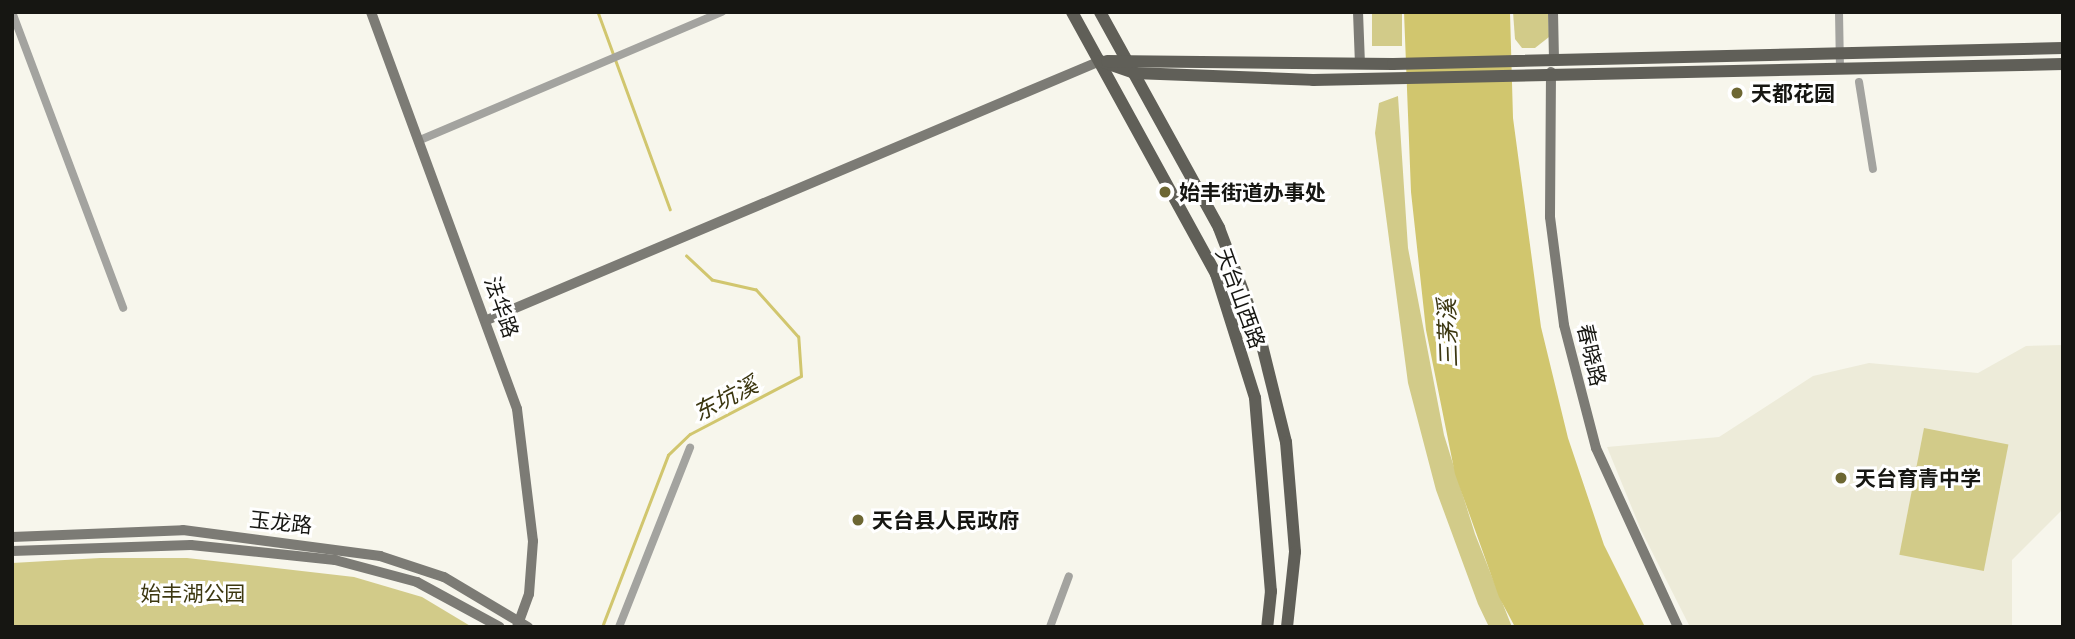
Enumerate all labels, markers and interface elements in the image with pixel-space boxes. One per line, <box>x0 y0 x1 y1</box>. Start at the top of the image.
place label: 天都花园 <box>1751 80 1835 106</box>
marker: 天都花园 <box>1729 85 1745 101</box>
place label: 始丰街道办事处 <box>1179 179 1326 205</box>
marker: 始丰街道办事处 <box>1157 184 1173 200</box>
street label: 天台山西路 <box>1211 244 1271 352</box>
street label: 法华路 <box>480 273 524 341</box>
water label: 三茅溪 <box>1432 298 1462 368</box>
street label: 春晓路 <box>1573 321 1611 389</box>
water label: 东坑溪 <box>688 370 762 426</box>
place label: 天台育青中学 <box>1855 465 1981 491</box>
marker: 天台育青中学 <box>1833 470 1849 486</box>
street label: 玉龙路 <box>248 506 314 538</box>
place label: 天台县人民政府 <box>872 507 1019 533</box>
marker: 天台县人民政府 <box>850 512 866 528</box>
park label: 始丰湖公园 <box>141 580 245 606</box>

